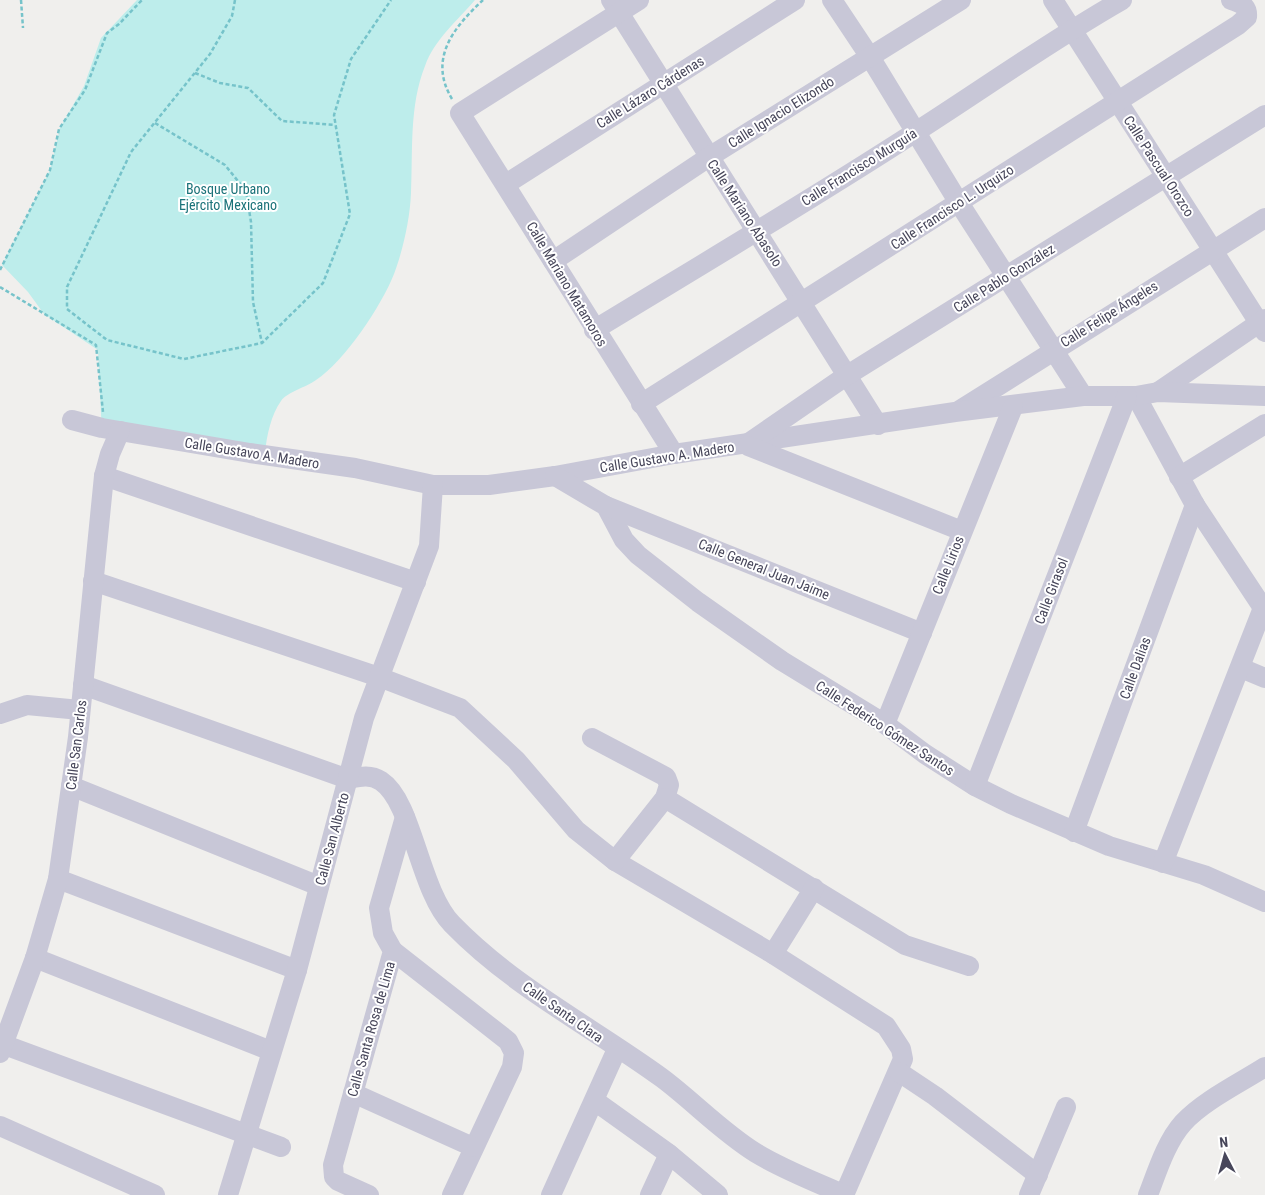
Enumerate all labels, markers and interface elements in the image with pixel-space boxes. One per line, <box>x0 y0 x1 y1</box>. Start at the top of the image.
street label: Calle Lázaro Cárdenas <box>593 52 707 132</box>
street label: Calle Ignacio Elizondo <box>725 73 837 151</box>
street label: Calle Pascual Orozco <box>1120 113 1198 219</box>
street label: Calle Francisco Murguía <box>798 125 920 209</box>
street label: Calle Mariano Abasolo <box>704 156 786 270</box>
street label: Calle Francisco L. Urquizo <box>888 161 1016 253</box>
park label: Bosque Urbano Ejército Mexicano <box>179 181 277 213</box>
street label: Calle Mariano Matamoros <box>523 219 611 349</box>
street label: Calle Pablo González <box>950 240 1058 316</box>
street label: Calle Felipe Ángeles <box>1057 277 1161 350</box>
street label: Calle Gustavo A. Madero <box>184 434 320 472</box>
street label: Calle Gustavo A. Madero <box>599 438 735 476</box>
street label: Calle Lirios <box>929 533 967 597</box>
street label: Calle General Juan Jaime <box>696 535 832 603</box>
street label: Calle Girasol <box>1031 556 1071 626</box>
street label: Calle Dalias <box>1116 635 1154 701</box>
street label: Calle Federico Gómez Santos <box>813 677 957 779</box>
street label: Calle San Carlos <box>63 699 89 791</box>
street label: Calle San Alberto <box>312 791 352 887</box>
street label: Calle Santa Rosa de Lima <box>344 959 398 1099</box>
street label: Calle Santa Clara <box>520 978 606 1046</box>
north arrow <box>1200 1130 1250 1180</box>
text: N <box>1219 1134 1229 1150</box>

